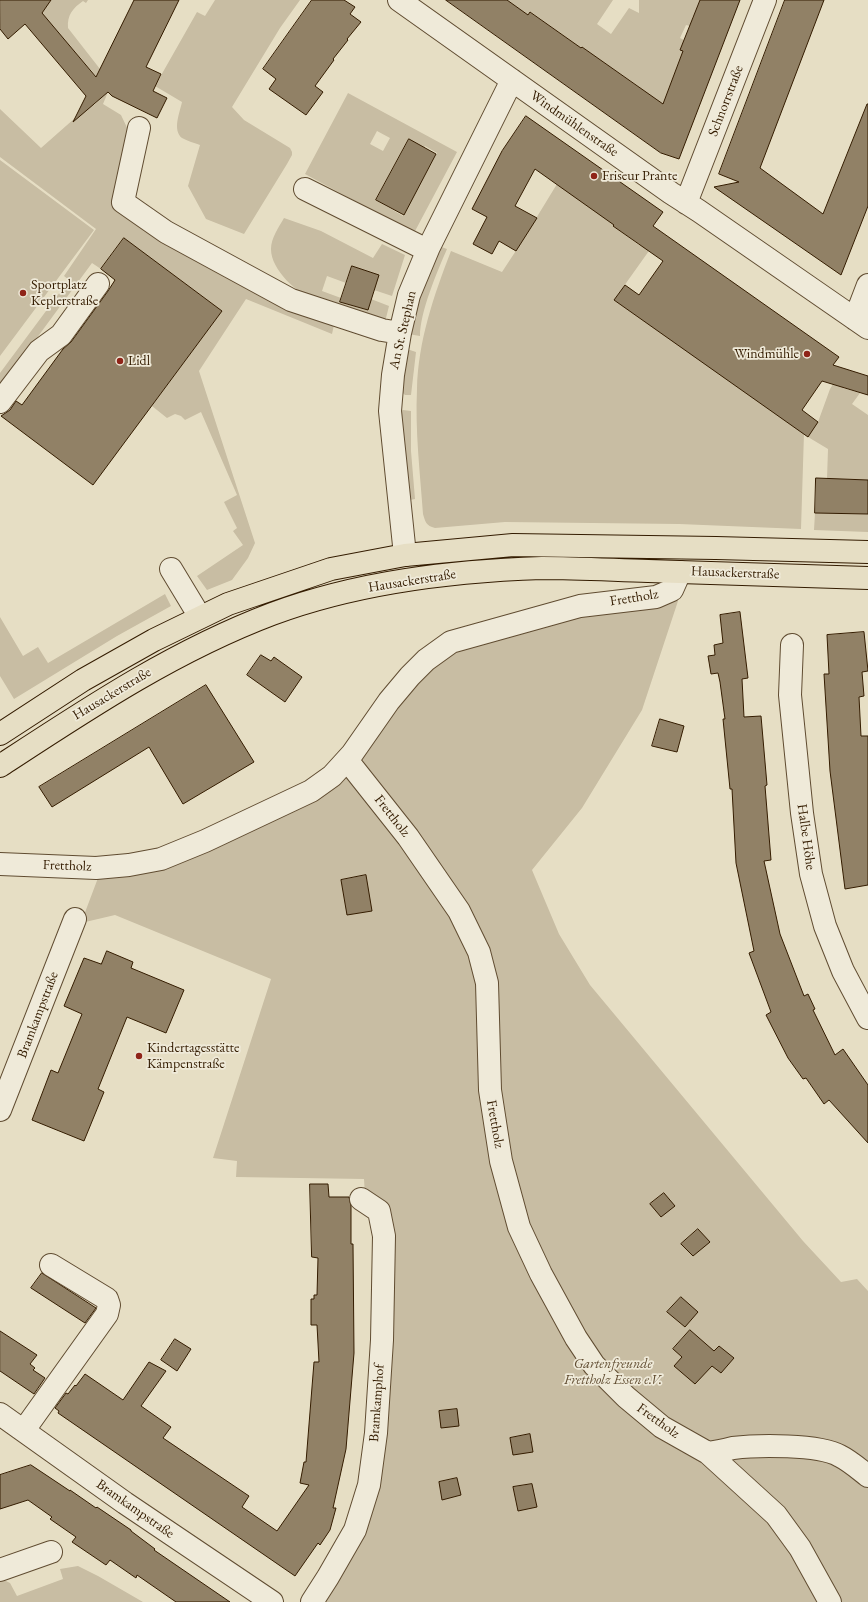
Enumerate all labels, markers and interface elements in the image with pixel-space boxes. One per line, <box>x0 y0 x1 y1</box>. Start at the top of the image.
street label: Schnorrstraße <box>705 63 747 139</box>
street label: Windmühlenstraße <box>527 87 621 161</box>
place label: Friseur Prante <box>602 168 677 184</box>
marker: Friseur Prante <box>589 171 599 181</box>
place label: Sportplatz Keplerstraße <box>31 277 98 310</box>
marker: Sportplatz Keplerstraße <box>18 288 28 298</box>
street label: An St. Stephan <box>386 289 420 371</box>
place label: Windmühle <box>734 346 799 362</box>
marker: Windmühle <box>802 349 812 359</box>
place label: Lidl <box>128 353 150 369</box>
marker: Lidl <box>115 356 125 366</box>
street label: Hausackerstraße <box>690 563 780 583</box>
street label: Hausackerstraße <box>367 566 457 596</box>
street label: Frettholz <box>609 586 659 610</box>
street label: Hausackerstraße <box>70 664 154 724</box>
street label: Frettholz <box>370 792 414 840</box>
street label: Halbe Höhe <box>793 803 819 871</box>
street label: Frettholz <box>42 857 92 875</box>
street label: Bramkampstraße <box>14 969 62 1061</box>
place label: Kindertagesstätte Kämpenstraße <box>147 1040 239 1072</box>
marker: Kindertagesstätte Kämpenstraße <box>134 1051 144 1061</box>
street label: Frettholz <box>483 1099 507 1149</box>
park label: Gartenfreunde Frettholz Essen e.V. <box>564 1356 662 1388</box>
street label: Bramkamphof <box>366 1363 388 1443</box>
street label: Frettholz <box>633 1400 683 1442</box>
street label: Bramkampstraße <box>93 1476 177 1542</box>

